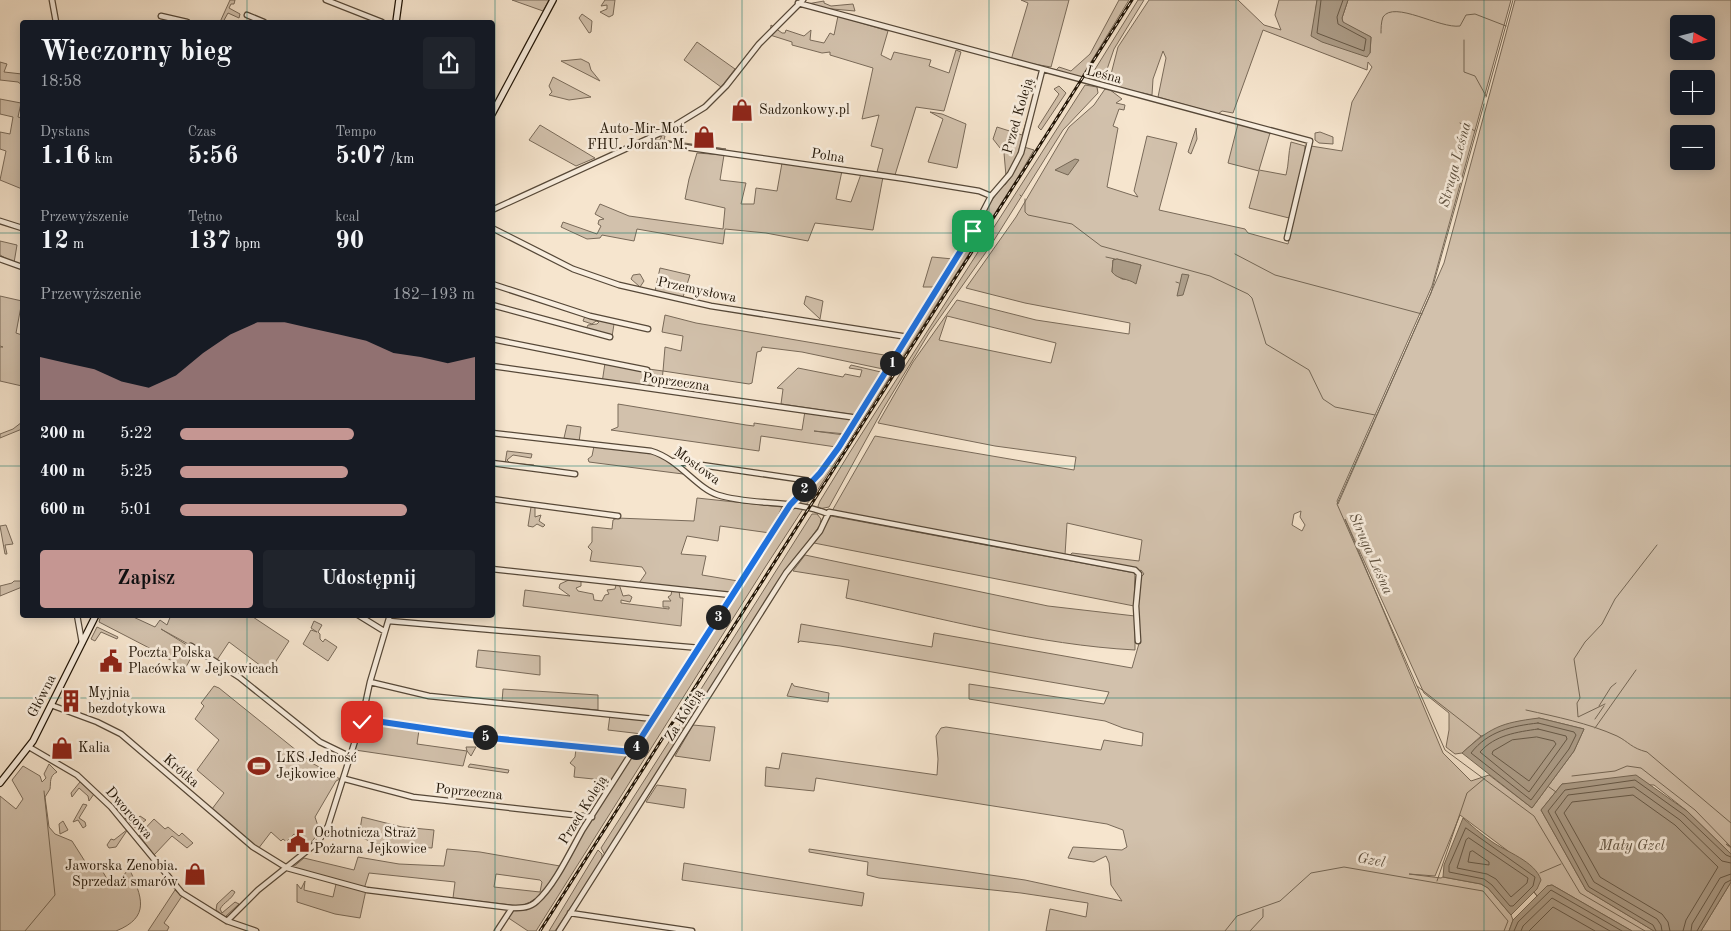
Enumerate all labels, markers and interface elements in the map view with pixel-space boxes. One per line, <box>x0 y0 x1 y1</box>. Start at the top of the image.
north arrow <box>1670 15 1715 60</box>
map controls <box>1670 15 1715 170</box>
button: share <box>423 37 475 89</box>
text: Wieczorny bieg <box>40 39 232 67</box>
street label: Leśna <box>1085 64 1123 86</box>
button: + <box>1670 70 1715 115</box>
text: 18:58 <box>40 74 82 90</box>
street label: Przed Koleją <box>1000 76 1036 156</box>
shop icon: Sadzonkowy.pl <box>729 97 755 123</box>
place label: Sadzonkowy.pl <box>759 103 850 117</box>
water label: Struga Leśna <box>1437 121 1475 209</box>
place label: Auto-Mir-Mot. FHU. Jordan M. <box>587 122 688 152</box>
shop icon: Auto-Mir-Mot. FHU. Jordan M. <box>691 124 717 150</box>
text: Dystans <box>40 125 90 139</box>
text: Czas <box>188 125 216 139</box>
text: Tempo <box>335 125 376 139</box>
button: − <box>1670 125 1715 170</box>
text: 1.16 <box>40 144 91 169</box>
text: 5:56 <box>188 144 238 169</box>
text: 5:07 <box>335 144 386 169</box>
street label: Polna <box>810 146 846 166</box>
text: km <box>91 152 113 166</box>
text: /km <box>386 152 414 166</box>
text: Przewyższenie <box>40 210 129 224</box>
text: Tętno <box>188 210 223 224</box>
text: kcal <box>335 210 359 224</box>
pin <box>952 210 994 252</box>
icon: arrive <box>959 217 987 245</box>
text: 12 <box>40 229 69 254</box>
text: 137 <box>188 229 231 254</box>
text: 90 <box>335 229 364 254</box>
text: m <box>69 237 84 251</box>
text: bpm <box>231 237 261 251</box>
street label: Przemysłowa <box>656 275 738 305</box>
text: Przewyższenie <box>40 287 141 303</box>
text: 182–193 m <box>392 287 475 303</box>
pin: 1 <box>880 350 904 376</box>
text: 1 <box>888 356 897 370</box>
street label: Poprzeczna <box>641 370 711 394</box>
text: 200 m <box>40 426 85 442</box>
text: 5:22 <box>120 426 152 442</box>
street label: Mostowa <box>671 445 723 487</box>
text: 400 m <box>40 464 85 480</box>
text: 5:25 <box>120 464 152 480</box>
pin: 2 <box>792 476 816 502</box>
text: 2 <box>800 482 809 496</box>
text: 600 m <box>40 502 85 518</box>
text: 5:01 <box>120 502 152 518</box>
water label: Struga Leśna <box>1345 511 1395 597</box>
button: Zapisz <box>40 550 253 608</box>
button: Udostępnij <box>263 550 475 608</box>
pin: 3 <box>706 604 730 630</box>
text: 3 <box>714 610 723 624</box>
place label: Poczta Polska Placówka w Jejkowicach <box>128 646 279 676</box>
public building icon: Poczta Polska Placówka w Jejkowicach <box>98 648 124 674</box>
street label: Główna <box>25 672 59 720</box>
place label: Myjnia bezdotykowa <box>88 686 166 716</box>
street label: Za Koleją <box>662 686 706 744</box>
building icon: Myjnia bezdotykowa <box>58 688 84 714</box>
pin <box>341 701 383 743</box>
icon: check <box>348 708 376 736</box>
pin: 5 <box>472 724 498 750</box>
text: 5 <box>481 730 490 744</box>
pin: 4 <box>624 734 648 760</box>
shop icon: Kalia <box>49 735 75 761</box>
text: 4 <box>632 740 641 754</box>
place label: Kalia <box>78 741 110 755</box>
place label: LKS Jedność Jejkowice <box>276 751 357 781</box>
street label: Krótka <box>160 752 202 790</box>
sports icon: LKS Jedność Jejkowice <box>246 753 272 779</box>
street label: Przed Koleją <box>556 773 610 847</box>
street label: Poprzeczna <box>434 781 504 803</box>
street label: Dworcowa <box>103 784 155 842</box>
place label: Ochotnicza Straż Pożarna Jejkowice <box>314 826 427 856</box>
public building icon: Ochotnicza Straż Pożarna Jejkowice <box>285 828 311 854</box>
water label: Mały Gzel <box>1598 839 1666 854</box>
water label: Gzel <box>1356 851 1387 871</box>
place label: Jaworska Zenobia. Sprzedaż smarów <box>65 859 178 889</box>
shop icon: Jaworska Zenobia. Sprzedaż smarów <box>182 861 208 887</box>

